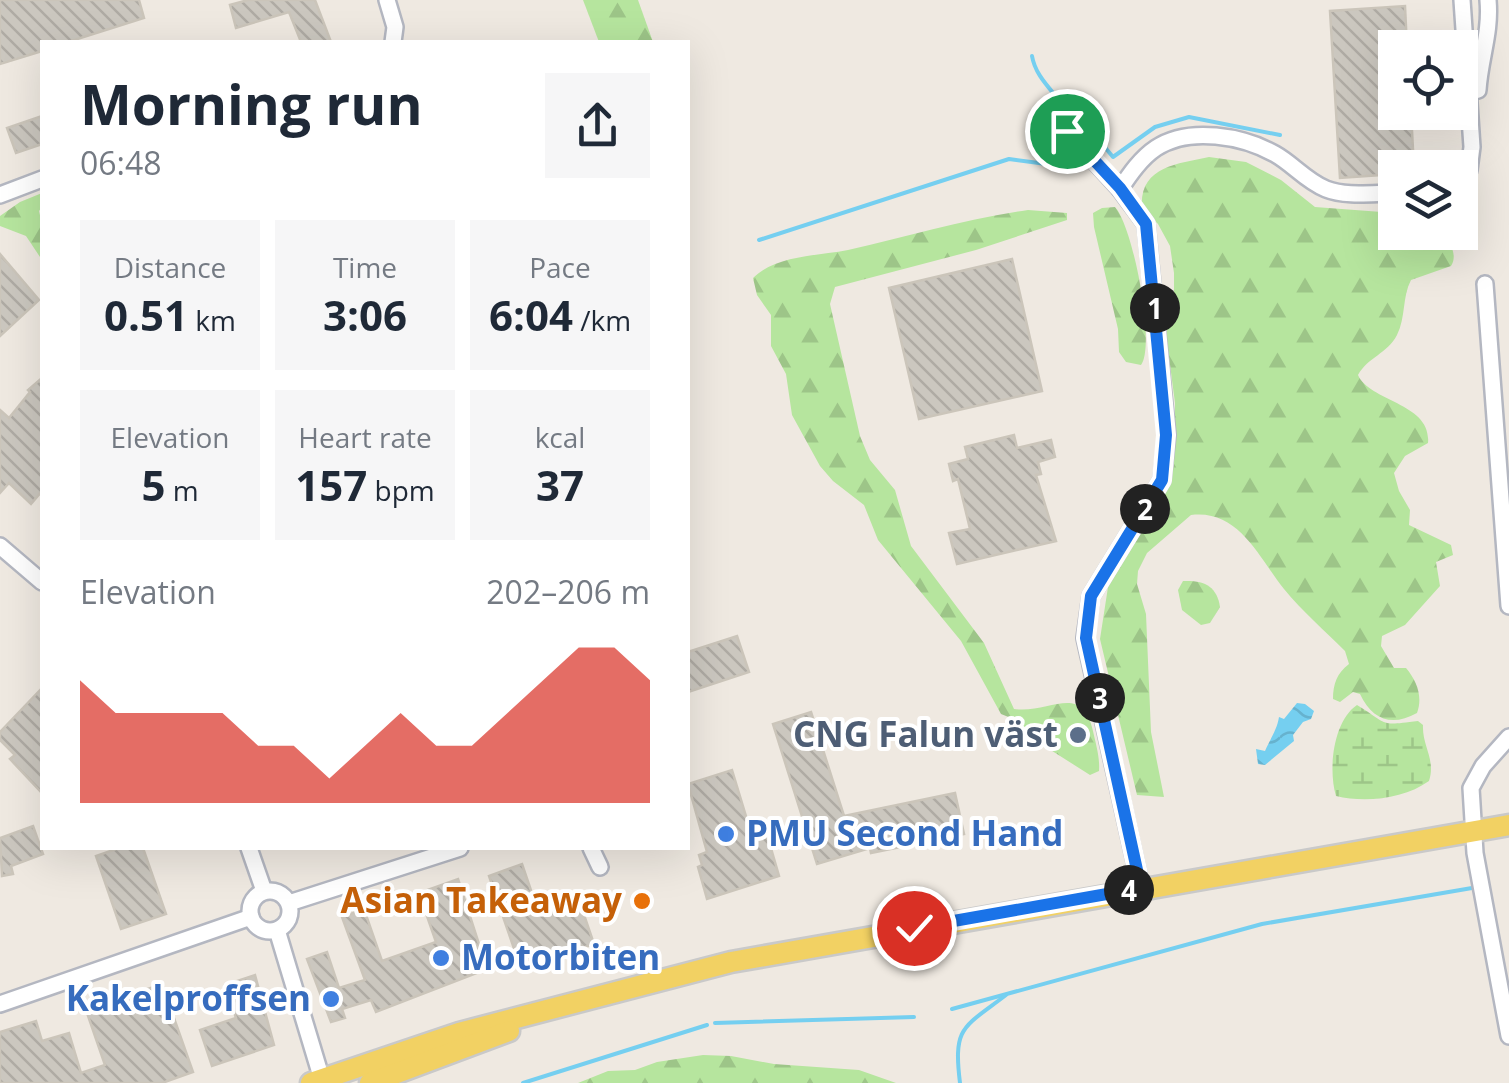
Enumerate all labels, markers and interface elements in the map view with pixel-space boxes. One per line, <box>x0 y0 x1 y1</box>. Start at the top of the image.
map controls <box>1378 30 1478 250</box>
button: locate <box>1378 30 1478 130</box>
text: Morning run <box>80 66 423 141</box>
button: share <box>545 73 650 178</box>
pin <box>1025 89 1110 174</box>
icon: arrive <box>1040 104 1095 159</box>
text: 06:48 <box>80 141 162 184</box>
button: layers <box>1378 150 1478 250</box>
text: Distance <box>114 248 226 286</box>
text: Time <box>333 248 397 286</box>
text: Pace <box>529 248 591 286</box>
pin: 1 <box>1130 283 1180 333</box>
text: 0.51 <box>104 286 188 343</box>
text: 3:06 <box>323 286 407 343</box>
text: 6:04 <box>489 286 573 343</box>
text: 1 <box>1147 289 1163 327</box>
text: km <box>188 301 236 339</box>
text: /km <box>573 301 631 339</box>
text: Elevation <box>111 418 229 456</box>
text: Heart rate <box>298 418 432 456</box>
text: kcal <box>535 418 585 456</box>
text: 5 <box>141 456 165 513</box>
text: 157 <box>295 456 367 513</box>
text: 37 <box>536 456 584 513</box>
text: m <box>165 471 199 509</box>
text: bpm <box>367 471 435 509</box>
pin: 2 <box>1120 484 1170 534</box>
text: 2 <box>1137 490 1153 528</box>
text: Elevation <box>80 570 216 613</box>
text: 202–206 m <box>486 570 650 613</box>
pin: 3 <box>1075 673 1125 723</box>
text: 3 <box>1092 679 1108 717</box>
place label: CNG Falun väst <box>793 710 1058 757</box>
marker: CNG Falun väst <box>1067 724 1089 746</box>
place label: PMU Second Hand <box>746 809 1063 856</box>
marker: PMU Second Hand <box>715 823 737 845</box>
pin: 4 <box>1104 865 1154 915</box>
text: 4 <box>1121 871 1137 909</box>
place label: Asian Takeaway <box>341 876 622 923</box>
pin <box>872 886 957 971</box>
marker: Asian Takeaway <box>631 890 653 912</box>
icon: check <box>887 901 942 956</box>
place label: Motorbiten <box>461 933 660 980</box>
marker: Motorbiten <box>430 947 452 969</box>
place label: Kakelproffsen <box>66 974 311 1021</box>
marker: Kakelproffsen <box>320 988 342 1010</box>

